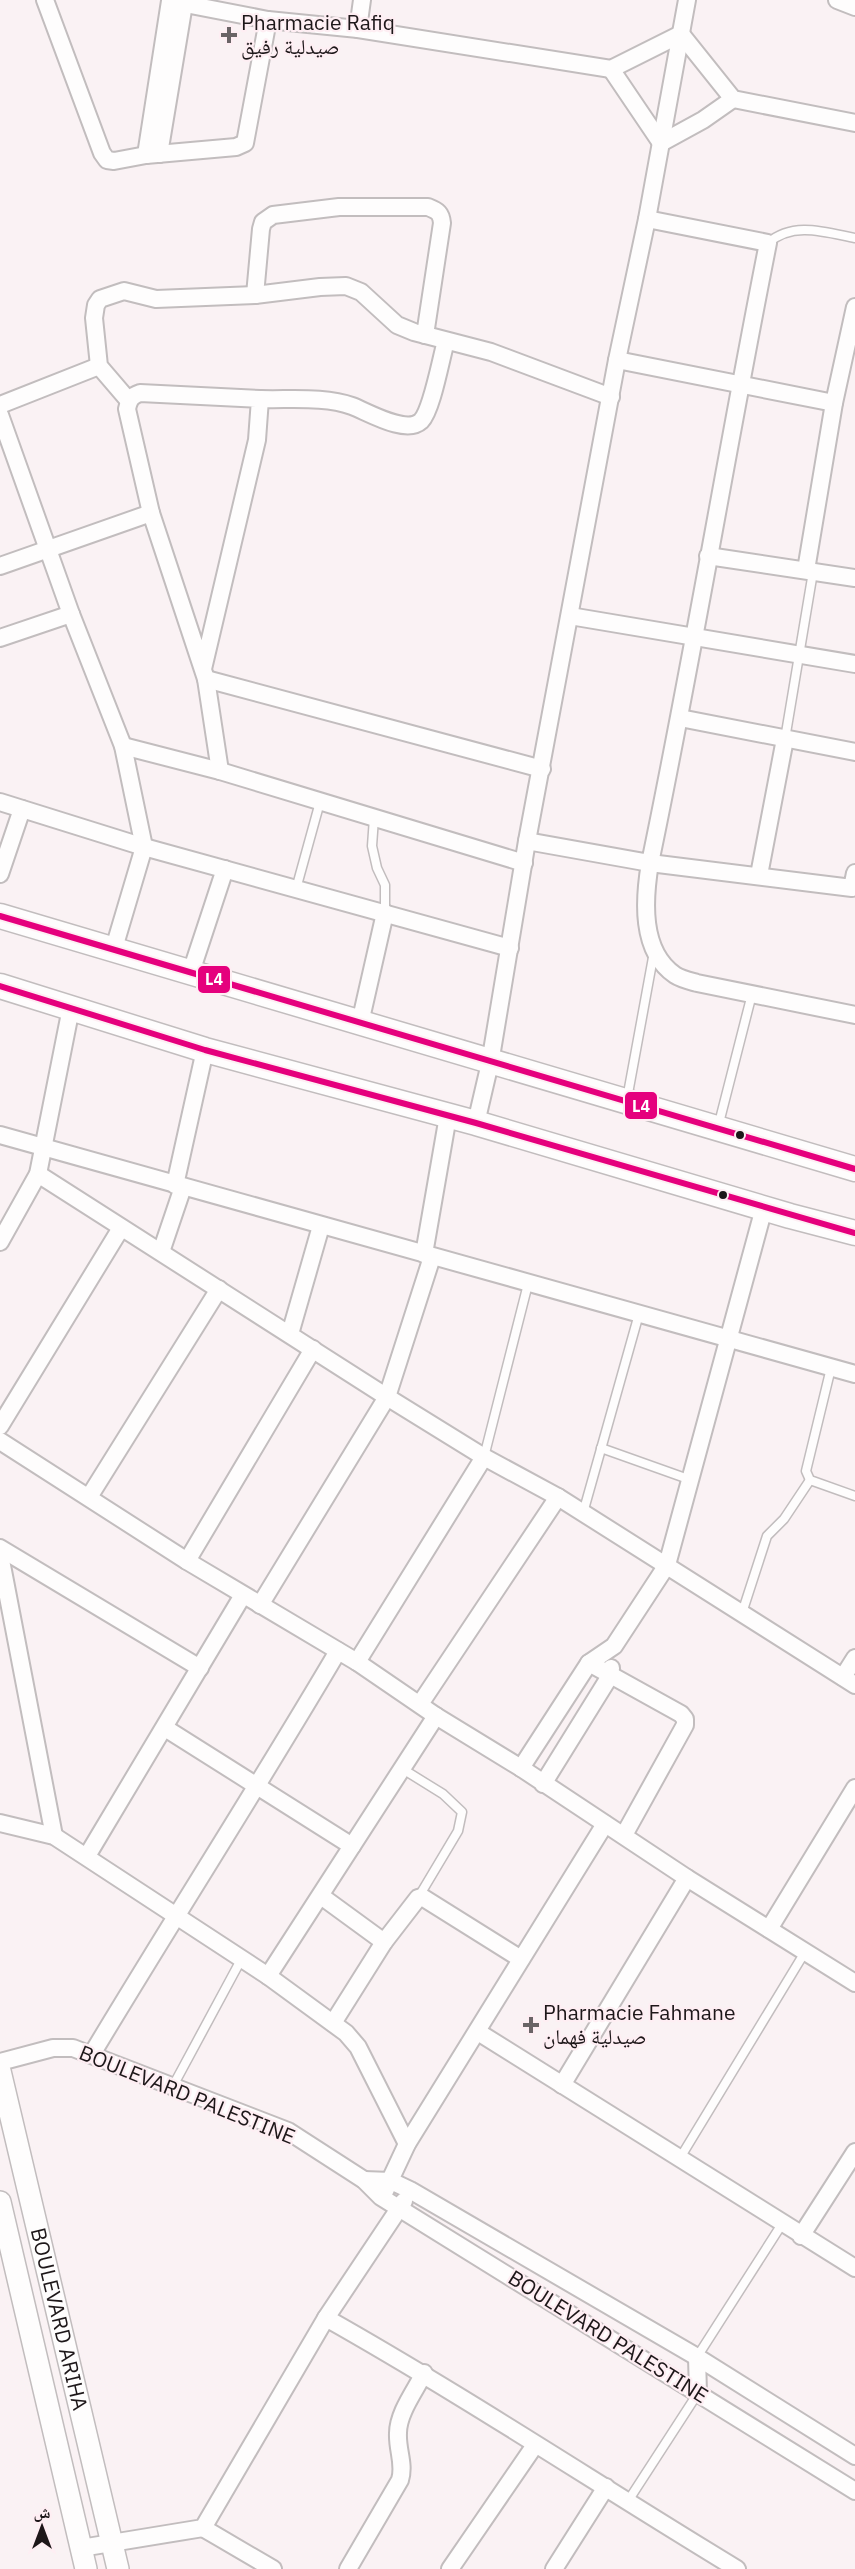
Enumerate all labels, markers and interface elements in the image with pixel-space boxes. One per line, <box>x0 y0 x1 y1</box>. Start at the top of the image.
place label: Pharmacie Rafiq صيدلية رفيق <box>241 8 395 60</box>
marker: Pharmacie Rafiq صيدلية رفيق <box>222 28 236 42</box>
line badge: L4 <box>197 965 231 994</box>
text: L4 <box>205 969 223 989</box>
line badge: L4 <box>624 1091 658 1120</box>
text: L4 <box>632 1096 650 1116</box>
unlabelled marker <box>734 1129 746 1141</box>
unlabelled marker <box>717 1189 729 1201</box>
place label: Pharmacie Fahmane صيدلية فهمان <box>543 1998 735 2050</box>
marker: Pharmacie Fahmane صيدلية فهمان <box>524 2018 538 2032</box>
street label: BOULEVARD PALESTINE <box>75 2038 299 2150</box>
street label: BOULEVARD ARIHA <box>25 2225 95 2413</box>
street label: BOULEVARD PALESTINE <box>503 2263 714 2409</box>
north arrow <box>12 2497 72 2557</box>
text: ش <box>34 2502 51 2522</box>

